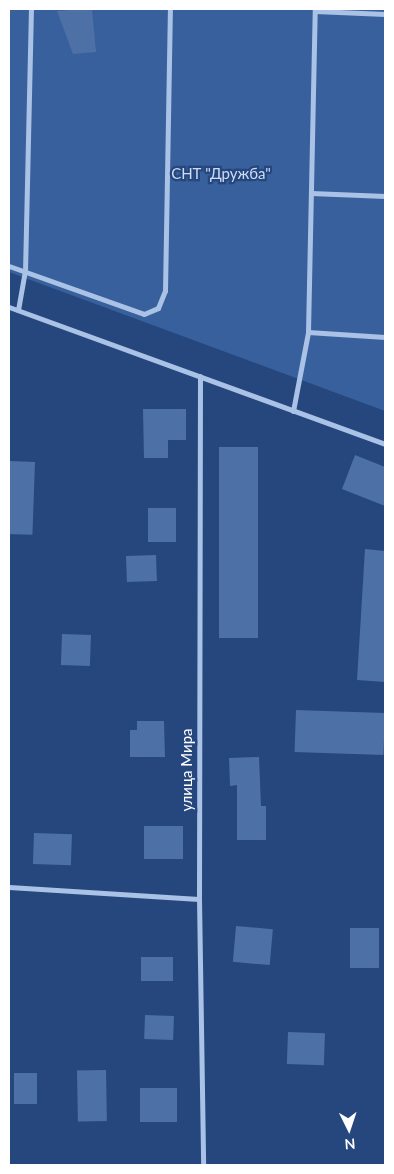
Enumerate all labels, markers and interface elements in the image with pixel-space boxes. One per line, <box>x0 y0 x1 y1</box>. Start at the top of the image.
park label: СНТ "Дружба" <box>171 165 271 183</box>
street label: улица Мира <box>178 728 196 812</box>
north arrow <box>324 1104 374 1154</box>
text: N <box>344 1136 356 1153</box>

